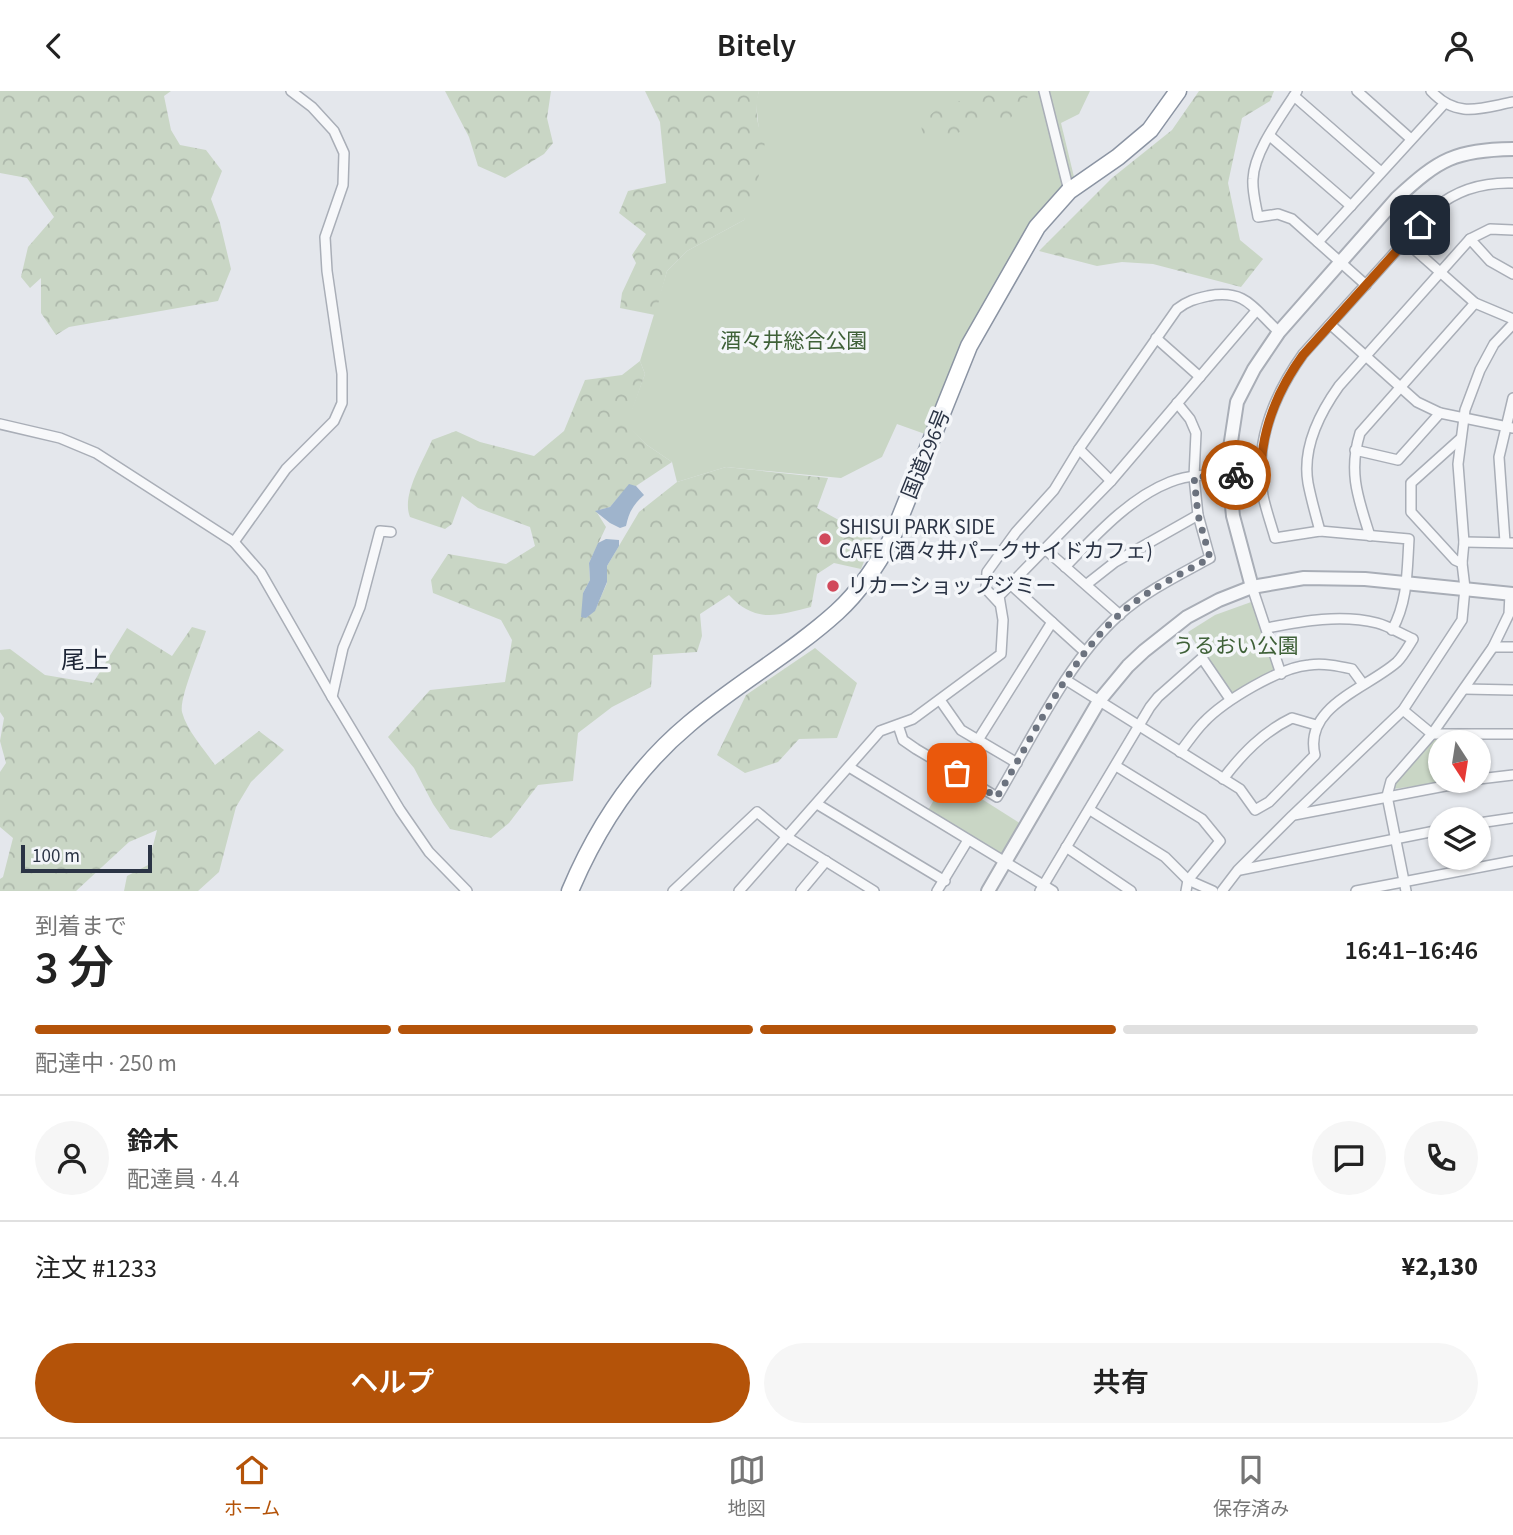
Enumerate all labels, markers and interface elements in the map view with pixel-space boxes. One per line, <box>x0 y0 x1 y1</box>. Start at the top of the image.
text: Bitely <box>717 23 796 69</box>
icon: back <box>35 27 73 65</box>
icon: person <box>1440 27 1478 65</box>
pin <box>1390 195 1450 255</box>
icon: home <box>1401 206 1439 244</box>
park label: 酒々井総合公園 <box>721 326 868 356</box>
street label: 国道296号 <box>894 405 958 503</box>
courier <box>1201 440 1271 510</box>
icon: bike <box>1217 456 1255 494</box>
place label: SHISUI PARK SIDE CAFE (酒々井パークサイドカフェ) <box>839 512 1153 566</box>
marker: SHISUI PARK SIDE CAFE (酒々井パークサイドカフェ) <box>817 531 833 547</box>
place label: リカーショップジミー <box>847 571 1057 601</box>
marker: リカーショップジミー <box>825 578 841 594</box>
park label: うるおい公園 <box>1173 631 1299 661</box>
district label: 尾上 <box>61 643 109 678</box>
north arrow <box>1428 730 1491 793</box>
map controls <box>1428 730 1491 870</box>
pin <box>927 743 987 803</box>
icon: bag <box>938 754 976 792</box>
button: layers <box>1428 807 1491 870</box>
scale bar <box>21 842 152 874</box>
text: 100 m <box>32 843 80 870</box>
text: 到着まで <box>35 910 127 943</box>
text: 16:41–16:46 <box>1345 932 1478 969</box>
text: 3 分 <box>35 936 114 1001</box>
text: 配達中 · 250 m <box>35 1047 177 1080</box>
button: person <box>35 1121 109 1195</box>
button: chat <box>1312 1121 1386 1195</box>
button: phone <box>1404 1121 1478 1195</box>
text: 鈴木 <box>127 1123 179 1160</box>
text: 配達員 · 4.4 <box>127 1163 240 1196</box>
text: ¥2,130 <box>1402 1248 1478 1285</box>
text: 注文 #1233 <box>35 1250 157 1287</box>
button: ヘルプ <box>35 1343 750 1423</box>
button: 共有 <box>764 1343 1478 1423</box>
tab: ホーム <box>224 1451 280 1523</box>
tab: 地図 <box>728 1451 766 1523</box>
tab: 保存済み <box>1213 1451 1289 1523</box>

